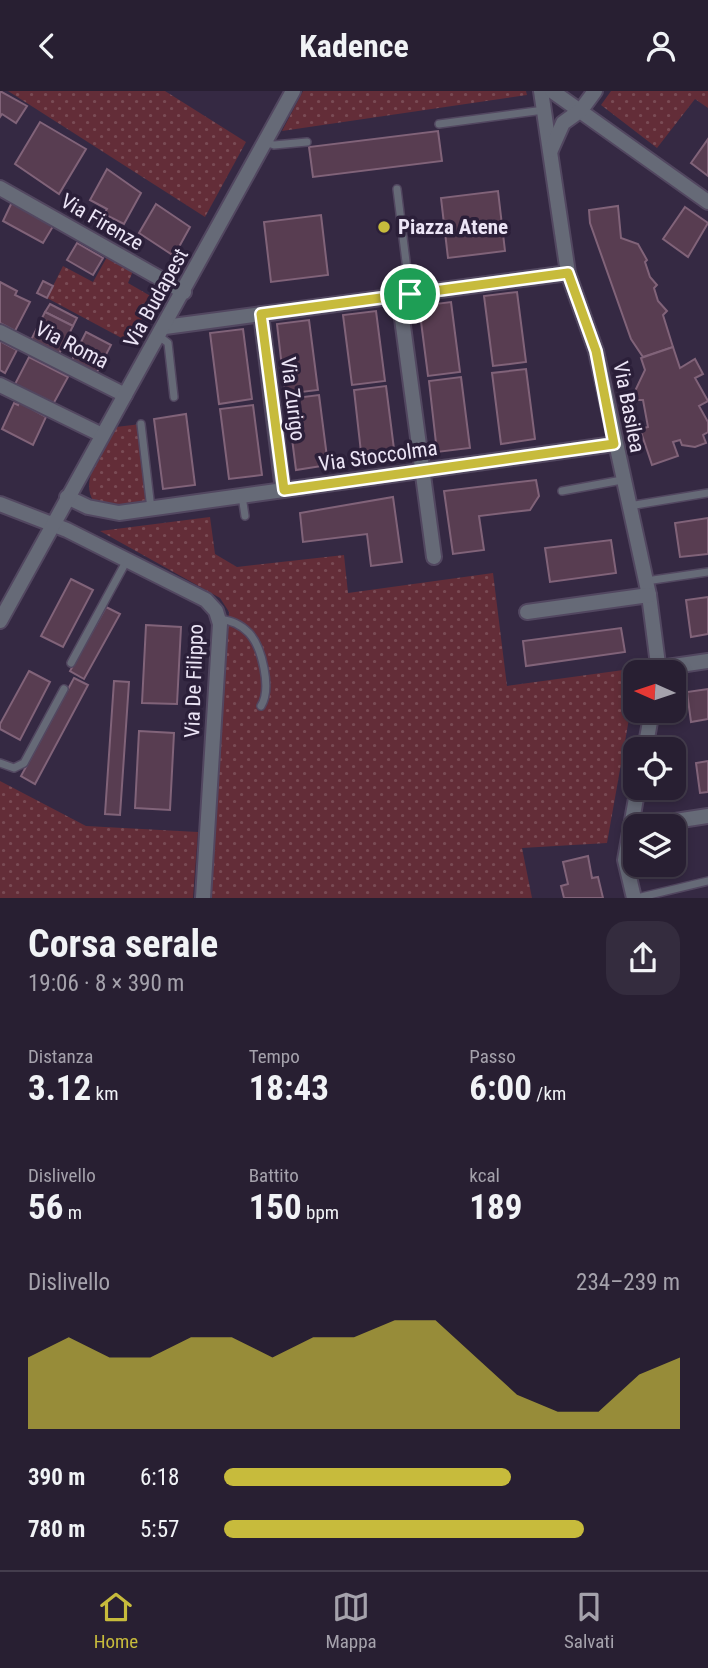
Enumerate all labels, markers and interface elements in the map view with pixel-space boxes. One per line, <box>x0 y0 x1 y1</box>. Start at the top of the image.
icon: back <box>28 27 66 65</box>
text: Kadence <box>299 27 409 65</box>
icon: person <box>642 27 680 65</box>
street label: Via Firenze <box>56 189 148 255</box>
place label: Piazza Atene <box>398 215 508 239</box>
marker: Piazza Atene <box>376 219 392 235</box>
street label: Via Budapest <box>119 244 193 352</box>
pin <box>380 264 440 324</box>
icon: arrive <box>391 275 429 313</box>
street label: Via Roma <box>31 316 113 374</box>
street label: Via Zurigo <box>276 356 310 442</box>
street label: Via Basilea <box>608 359 650 455</box>
street label: Via Stoccolma <box>317 436 439 476</box>
street label: Via De Filippo <box>180 624 208 738</box>
north arrow <box>623 660 686 723</box>
map controls <box>623 660 686 877</box>
button: locate <box>623 737 686 800</box>
button: layers <box>623 814 686 877</box>
button: share <box>606 921 680 995</box>
text: Corsa serale <box>28 922 218 966</box>
text: 19:06 · 8 × 390 m <box>28 970 184 997</box>
text: Distanza <box>28 1045 93 1068</box>
text: Tempo <box>249 1045 300 1068</box>
text: Passo <box>469 1045 516 1068</box>
text: 3.12 <box>28 1068 91 1109</box>
text: 18:43 <box>249 1068 329 1109</box>
text: 6:00 <box>469 1068 532 1109</box>
text: km <box>91 1082 118 1105</box>
text: /km <box>532 1082 566 1105</box>
text: Dislivello <box>28 1164 96 1187</box>
text: Battito <box>249 1164 299 1187</box>
text: kcal <box>469 1164 500 1187</box>
text: 56 <box>28 1187 63 1228</box>
text: 150 <box>249 1187 302 1228</box>
text: 189 <box>469 1187 522 1228</box>
text: m <box>63 1201 82 1224</box>
text: bpm <box>302 1201 339 1224</box>
text: Dislivello <box>28 1269 110 1296</box>
text: 234–239 m <box>576 1269 680 1296</box>
text: 390 m <box>28 1464 85 1491</box>
text: 6:18 <box>140 1464 179 1491</box>
text: 780 m <box>28 1516 85 1543</box>
text: 5:57 <box>140 1516 179 1543</box>
tab: Home <box>94 1588 138 1653</box>
tab: Mappa <box>325 1588 377 1653</box>
tab: Salvati <box>564 1588 614 1653</box>

